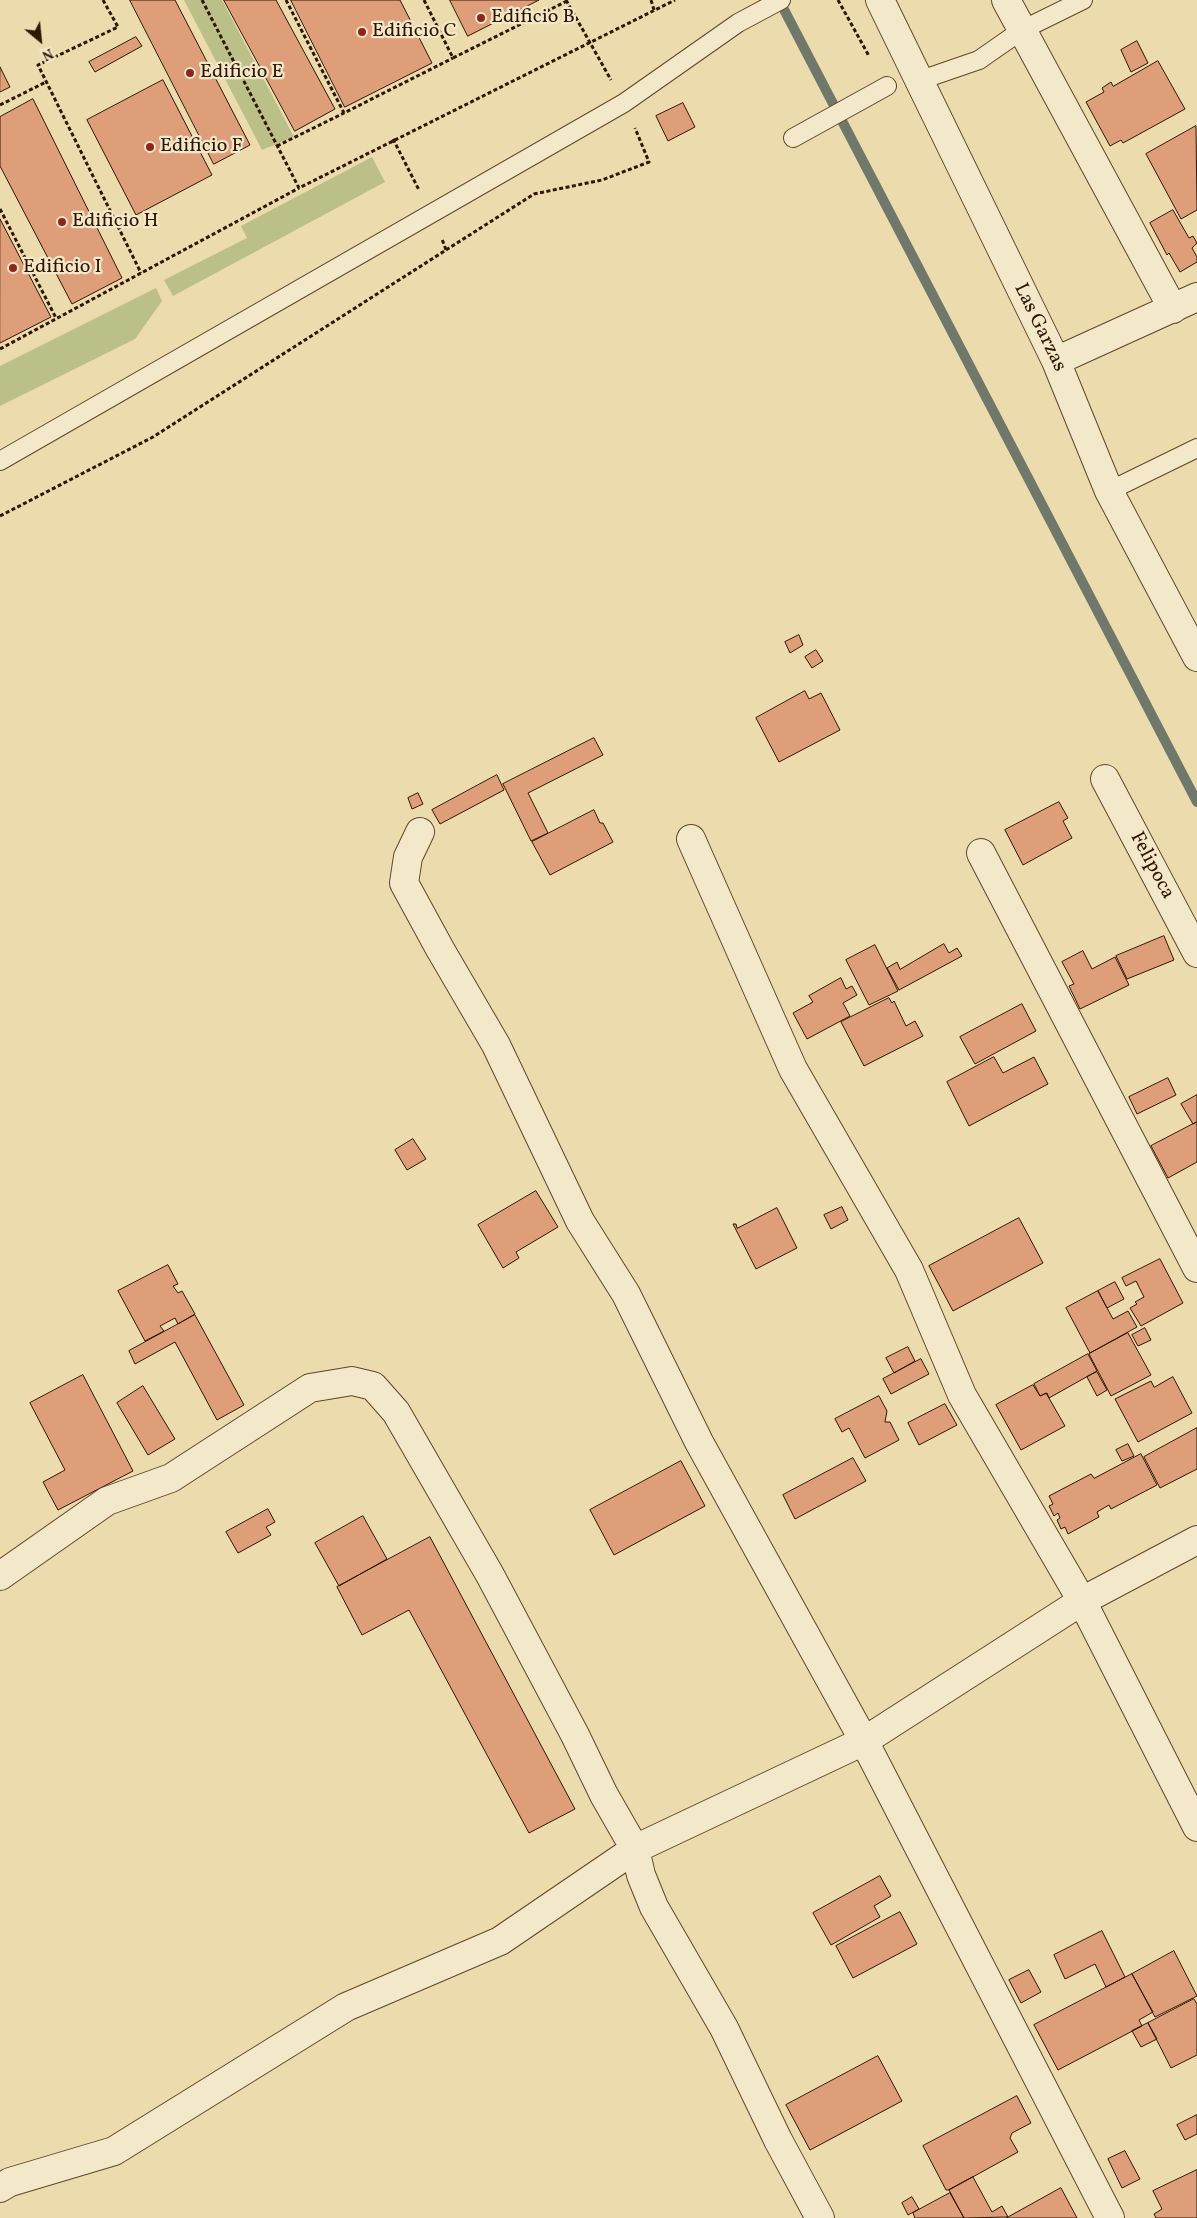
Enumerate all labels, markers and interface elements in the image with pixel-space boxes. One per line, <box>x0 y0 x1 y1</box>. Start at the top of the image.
place label: Edificio B <box>491 6 575 30</box>
marker: Edificio B <box>475 12 487 24</box>
north arrow <box>15 15 65 65</box>
place label: Edificio C <box>372 20 457 44</box>
marker: Edificio C <box>356 26 368 38</box>
text: N <box>38 43 56 64</box>
place label: Edificio E <box>200 61 283 85</box>
marker: Edificio E <box>184 67 196 79</box>
place label: Edificio F <box>160 135 243 159</box>
marker: Edificio F <box>144 141 156 153</box>
place label: Edificio H <box>72 210 159 234</box>
marker: Edificio H <box>56 216 68 228</box>
place label: Edificio I <box>23 256 102 280</box>
marker: Edificio I <box>7 262 19 274</box>
street label: Las Garzas <box>1007 280 1071 376</box>
street label: Felipoca <box>1123 828 1179 904</box>

